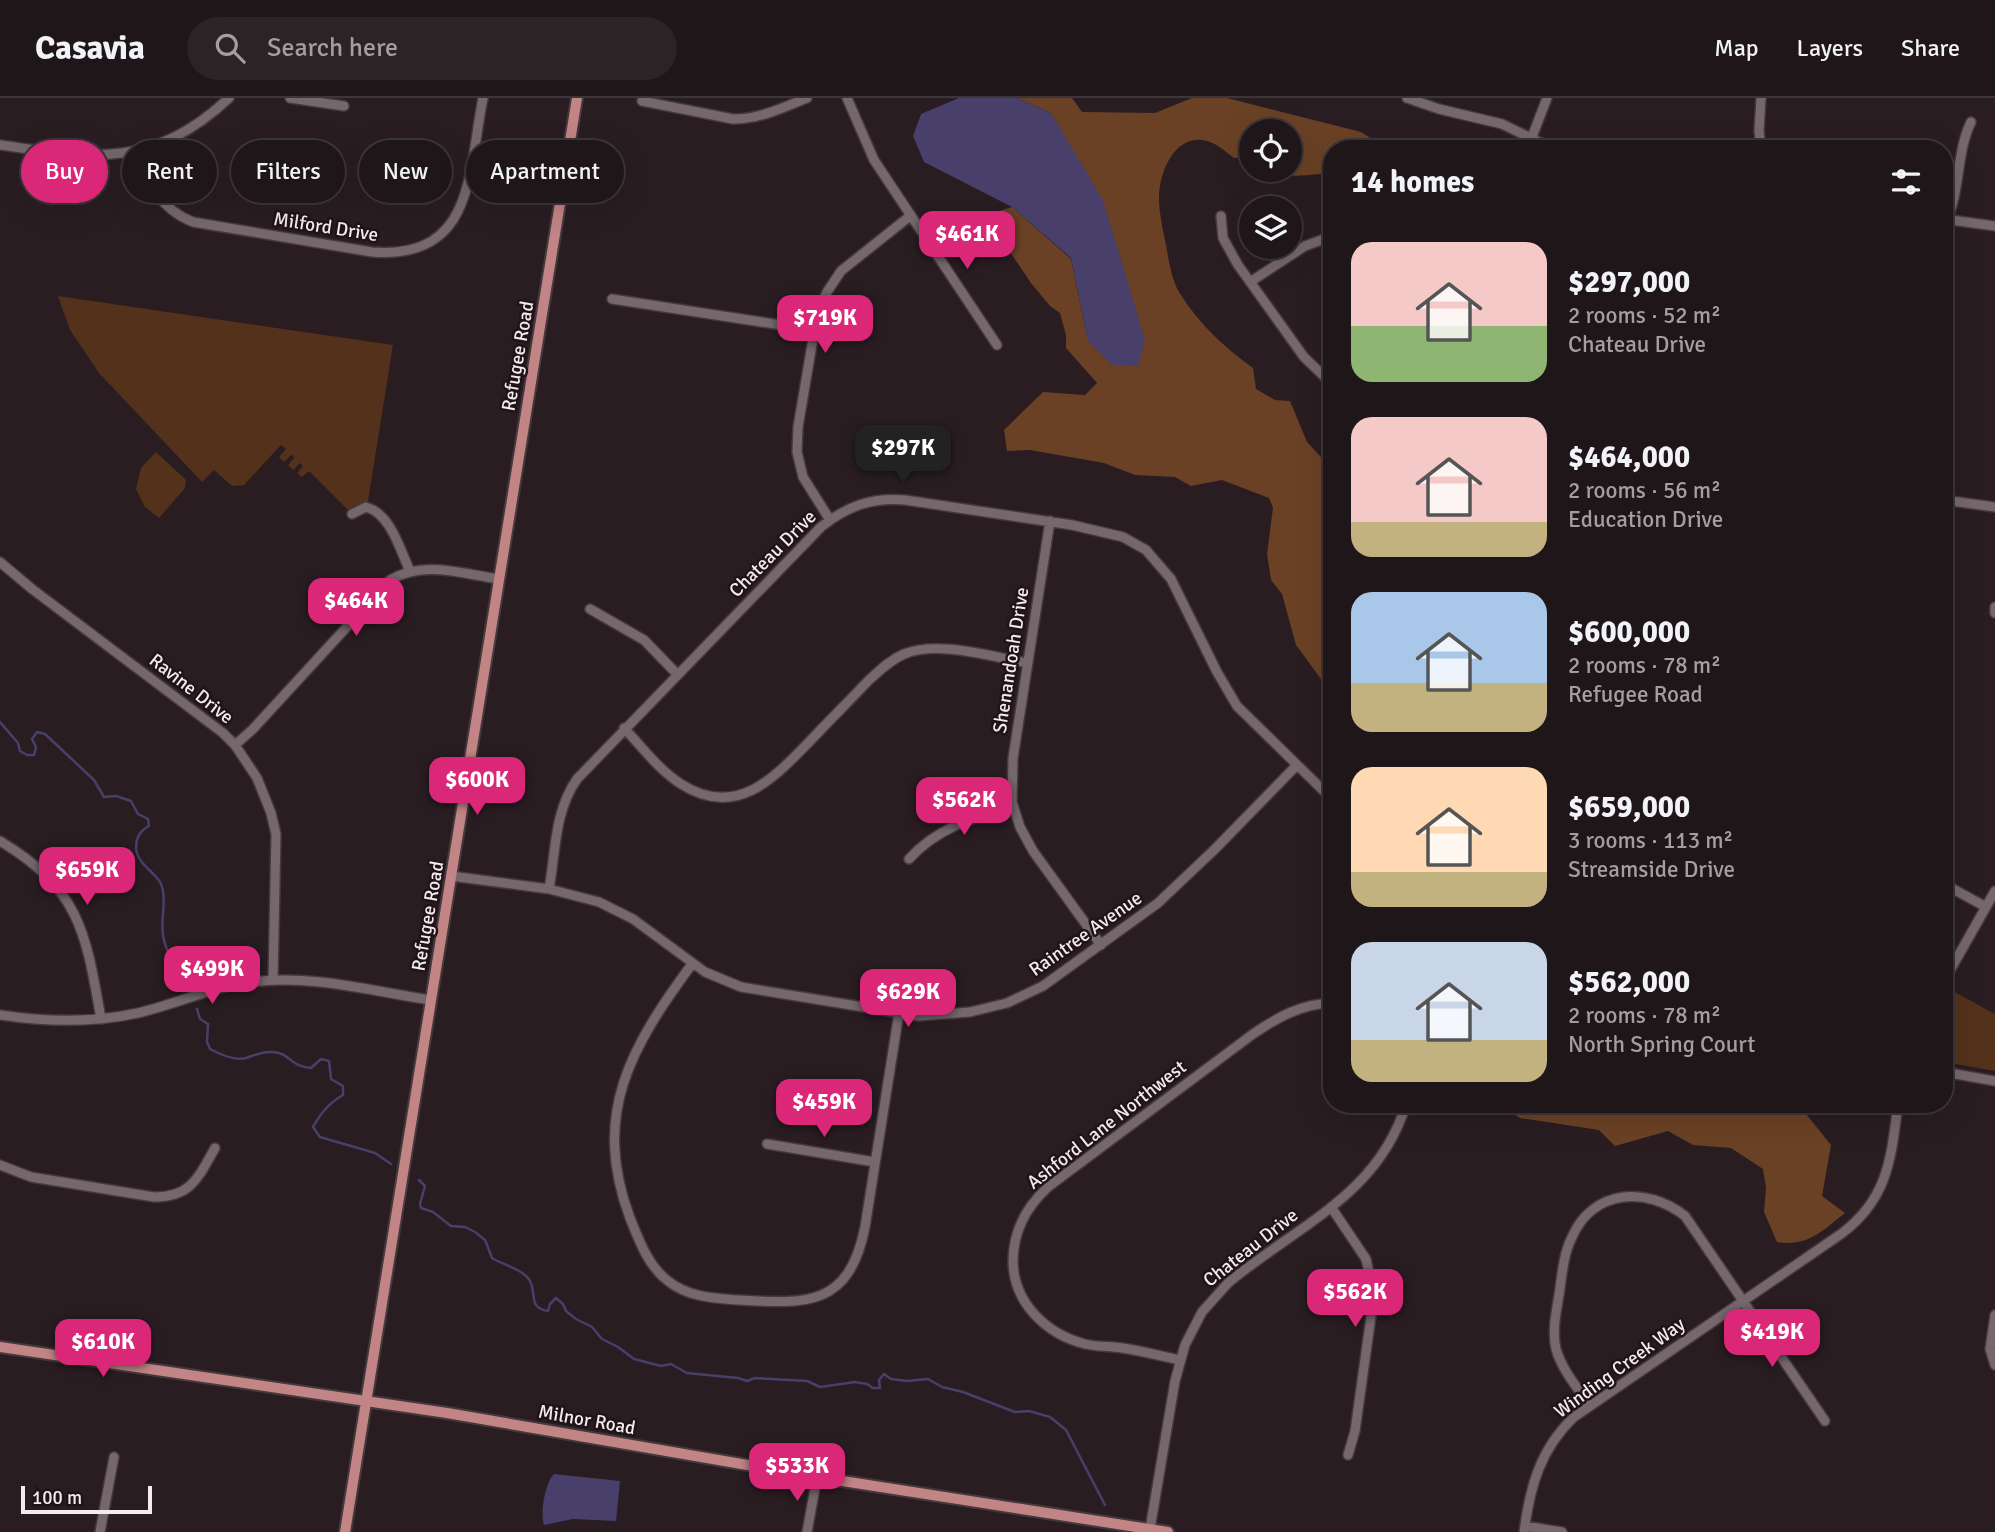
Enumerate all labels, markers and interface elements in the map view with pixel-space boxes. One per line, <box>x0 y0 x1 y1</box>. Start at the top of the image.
search box <box>187 17 677 80</box>
text: Casavia <box>35 28 145 69</box>
icon: search <box>211 29 249 67</box>
text: Search here <box>267 32 398 64</box>
text: Map <box>1714 33 1759 63</box>
text: Layers <box>1797 33 1863 63</box>
text: Share <box>1901 33 1960 63</box>
map controls <box>1239 119 1302 259</box>
button: locate <box>1239 119 1302 182</box>
chip: Buy <box>21 140 108 203</box>
chip: Rent <box>122 140 217 203</box>
chip: Filters <box>231 140 345 203</box>
chip: New <box>359 140 452 203</box>
chip: Apartment <box>466 140 624 203</box>
icon: filters <box>1887 163 1925 201</box>
text: 14 homes <box>1351 164 1474 201</box>
button: layers <box>1239 196 1302 259</box>
street label: Milford Drive <box>272 207 380 247</box>
pin: $461K <box>918 212 1016 271</box>
text: $461K <box>935 219 999 248</box>
text: $297,000 <box>1568 264 1690 301</box>
icon: home <box>1407 270 1491 354</box>
pin: $719K <box>776 296 874 355</box>
street label: Refugee Road <box>497 299 539 413</box>
text: 2 rooms · 52 m² <box>1568 301 1721 330</box>
text: $719K <box>793 303 857 332</box>
text: Chateau Drive <box>1568 330 1706 359</box>
pin: $297K <box>854 426 952 485</box>
text: $297K <box>871 433 935 462</box>
text: $464,000 <box>1568 439 1690 476</box>
icon: home <box>1407 445 1491 529</box>
text: 2 rooms · 56 m² <box>1568 476 1721 505</box>
street label: Chateau Drive <box>724 505 821 602</box>
text: Education Drive <box>1568 505 1723 534</box>
pin: $464K <box>307 578 405 638</box>
street label: Shenandoah Drive <box>988 585 1034 735</box>
text: $464K <box>324 586 388 615</box>
text: $600,000 <box>1568 614 1690 651</box>
icon: home <box>1407 620 1491 704</box>
street label: Ravine Drive <box>144 648 238 729</box>
text: 2 rooms · 78 m² <box>1568 651 1721 680</box>
text: Refugee Road <box>1568 680 1703 709</box>
pin: $600K <box>428 758 526 817</box>
text: $600K <box>445 765 509 794</box>
pin: $562K <box>915 778 1013 837</box>
text: $562K <box>932 785 996 814</box>
text: $659,000 <box>1568 789 1690 826</box>
icon: home <box>1407 795 1491 879</box>
text: 3 rooms · 113 m² <box>1568 826 1733 855</box>
pin: $659K <box>38 848 136 907</box>
text: $659K <box>55 855 119 884</box>
text: Streamside Drive <box>1568 855 1735 884</box>
street label: Refugee Road <box>407 859 449 973</box>
street label: Raintree Avenue <box>1024 886 1147 982</box>
pin: $499K <box>163 946 261 1006</box>
text: $499K <box>180 954 244 983</box>
text: $562,000 <box>1568 964 1690 1001</box>
pin: $629K <box>859 970 957 1029</box>
icon: home <box>1407 970 1491 1054</box>
text: $629K <box>876 977 940 1006</box>
text: 2 rooms · 78 m² <box>1568 1001 1721 1030</box>
text: North Spring Court <box>1568 1030 1755 1059</box>
street label: Ashford Lane Northwest <box>1022 1055 1191 1194</box>
pin: $459K <box>775 1080 873 1139</box>
text: $459K <box>792 1087 856 1116</box>
street label: Chateau Drive <box>1198 1203 1303 1292</box>
pin: $562K <box>1306 1270 1404 1329</box>
text: $562K <box>1323 1277 1387 1306</box>
pin: $419K <box>1723 1310 1821 1369</box>
street label: Winding Creek Way <box>1549 1312 1690 1423</box>
text: $419K <box>1740 1317 1804 1346</box>
pin: $610K <box>54 1320 152 1379</box>
text: $610K <box>71 1327 135 1356</box>
street label: Milnor Road <box>536 1400 637 1440</box>
pin: $533K <box>748 1444 846 1503</box>
text: $533K <box>765 1451 829 1480</box>
scale bar <box>21 1483 152 1515</box>
text: 100 m <box>32 1486 82 1510</box>

